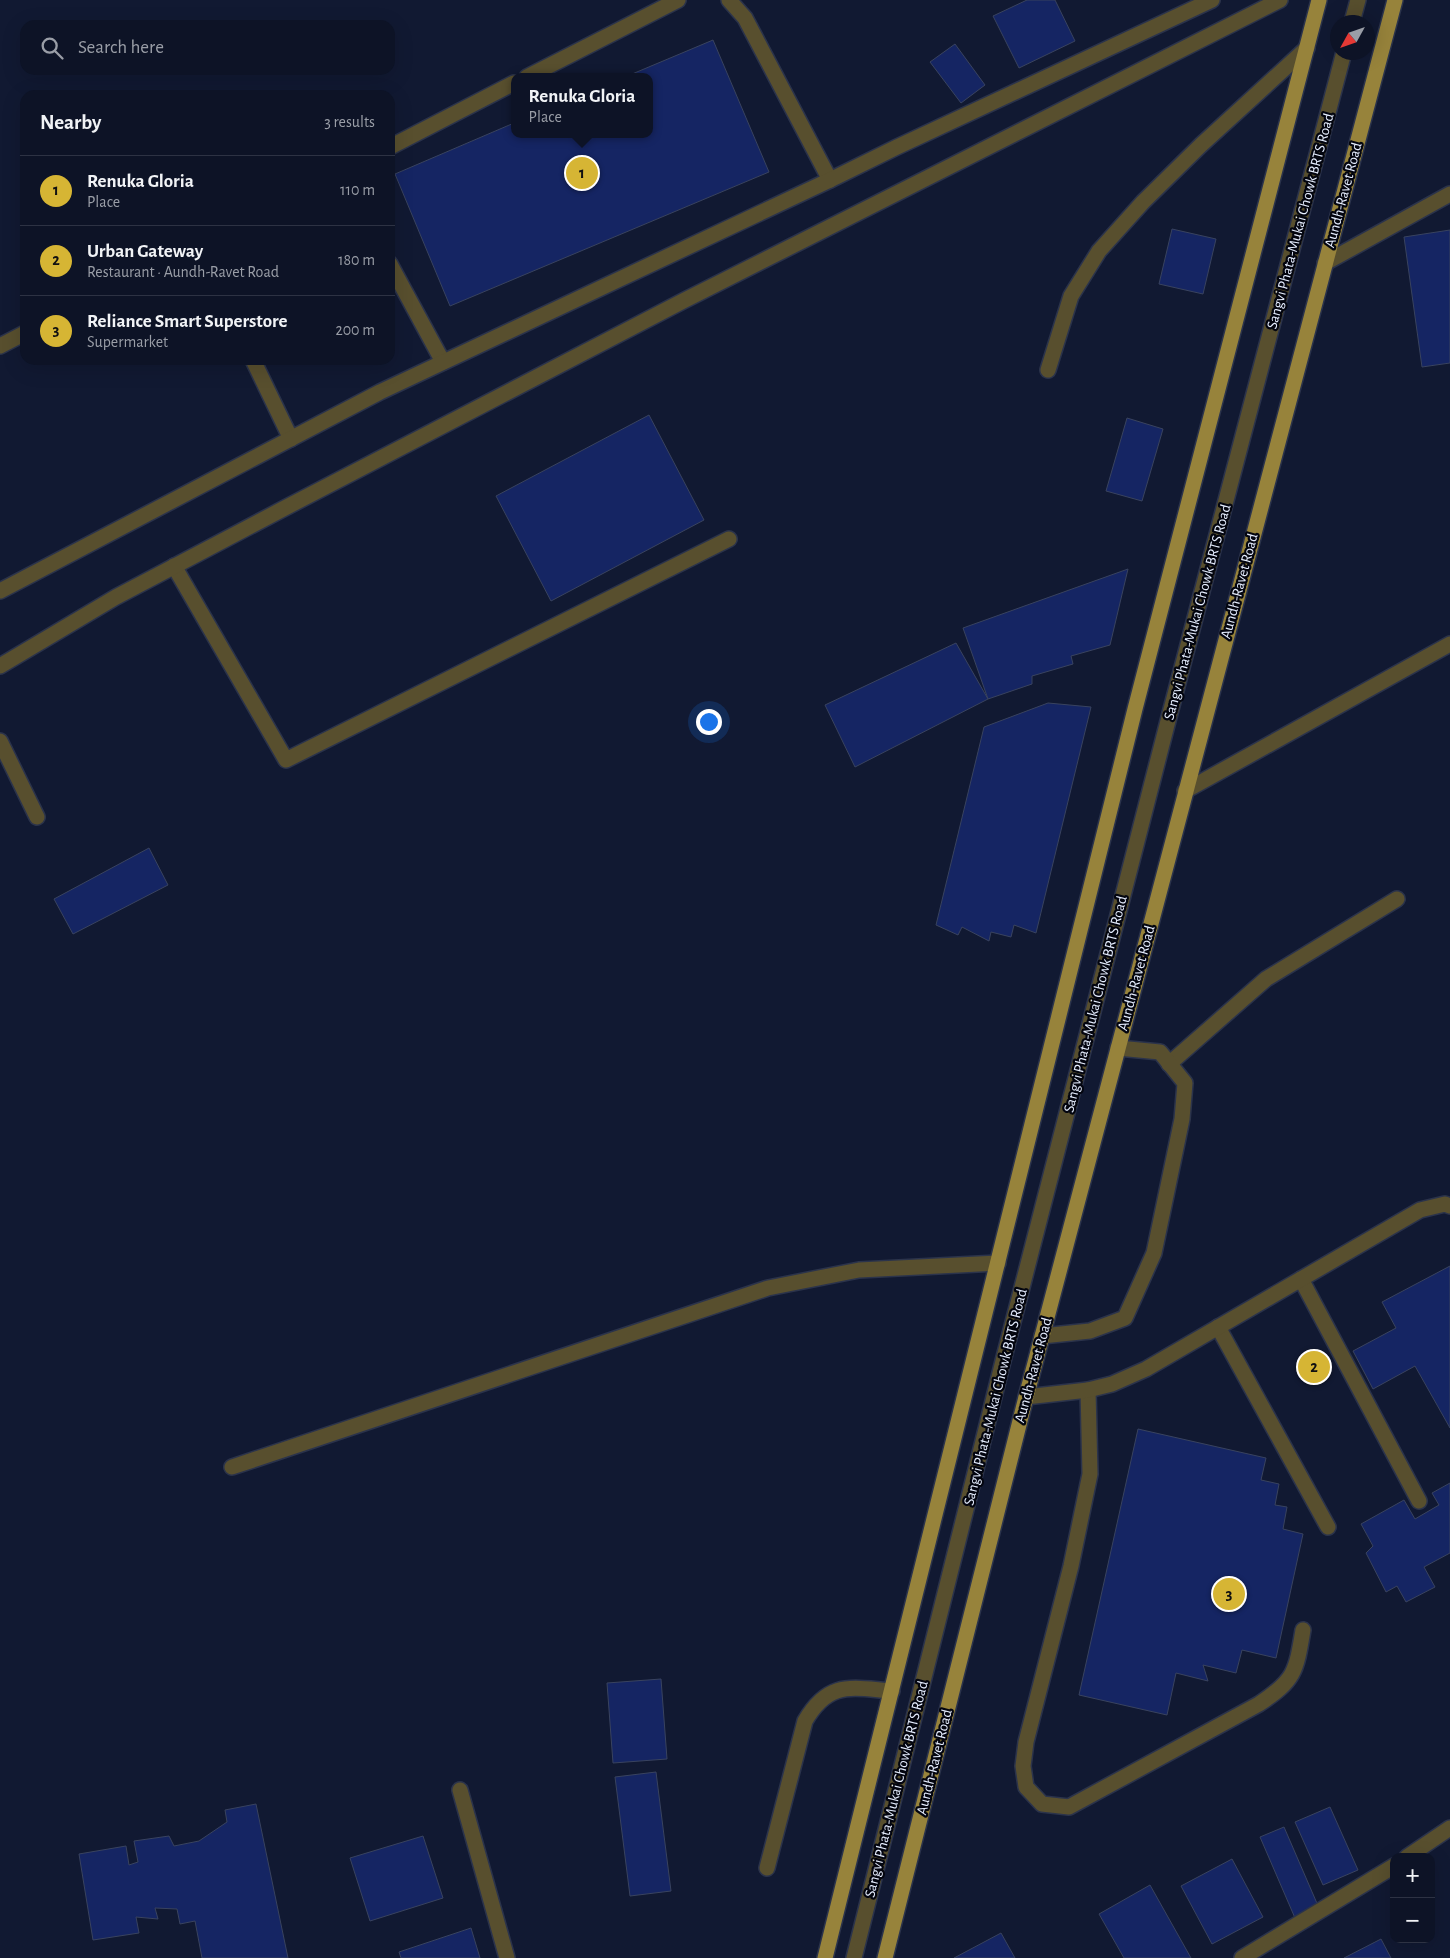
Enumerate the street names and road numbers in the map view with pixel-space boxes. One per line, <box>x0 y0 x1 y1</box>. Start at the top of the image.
street label: Sangvi Phata-Mukai Chowk BRTS Road <box>1264 111 1337 331</box>
street label: Aundh-Ravet Road <box>1322 141 1365 249</box>
street label: Sangvi Phata-Mukai Chowk BRTS Road <box>1161 502 1234 722</box>
street label: Aundh-Ravet Road <box>1218 532 1261 640</box>
street label: Sangvi Phata-Mukai Chowk BRTS Road <box>1061 894 1130 1114</box>
street label: Aundh-Ravet Road <box>1115 924 1158 1032</box>
street label: Sangvi Phata-Mukai Chowk BRTS Road <box>961 1287 1030 1507</box>
street label: Aundh-Ravet Road <box>1012 1316 1055 1424</box>
street label: Sangvi Phata-Mukai Chowk BRTS Road <box>862 1679 931 1899</box>
street label: Aundh-Ravet Road <box>914 1708 955 1816</box>

